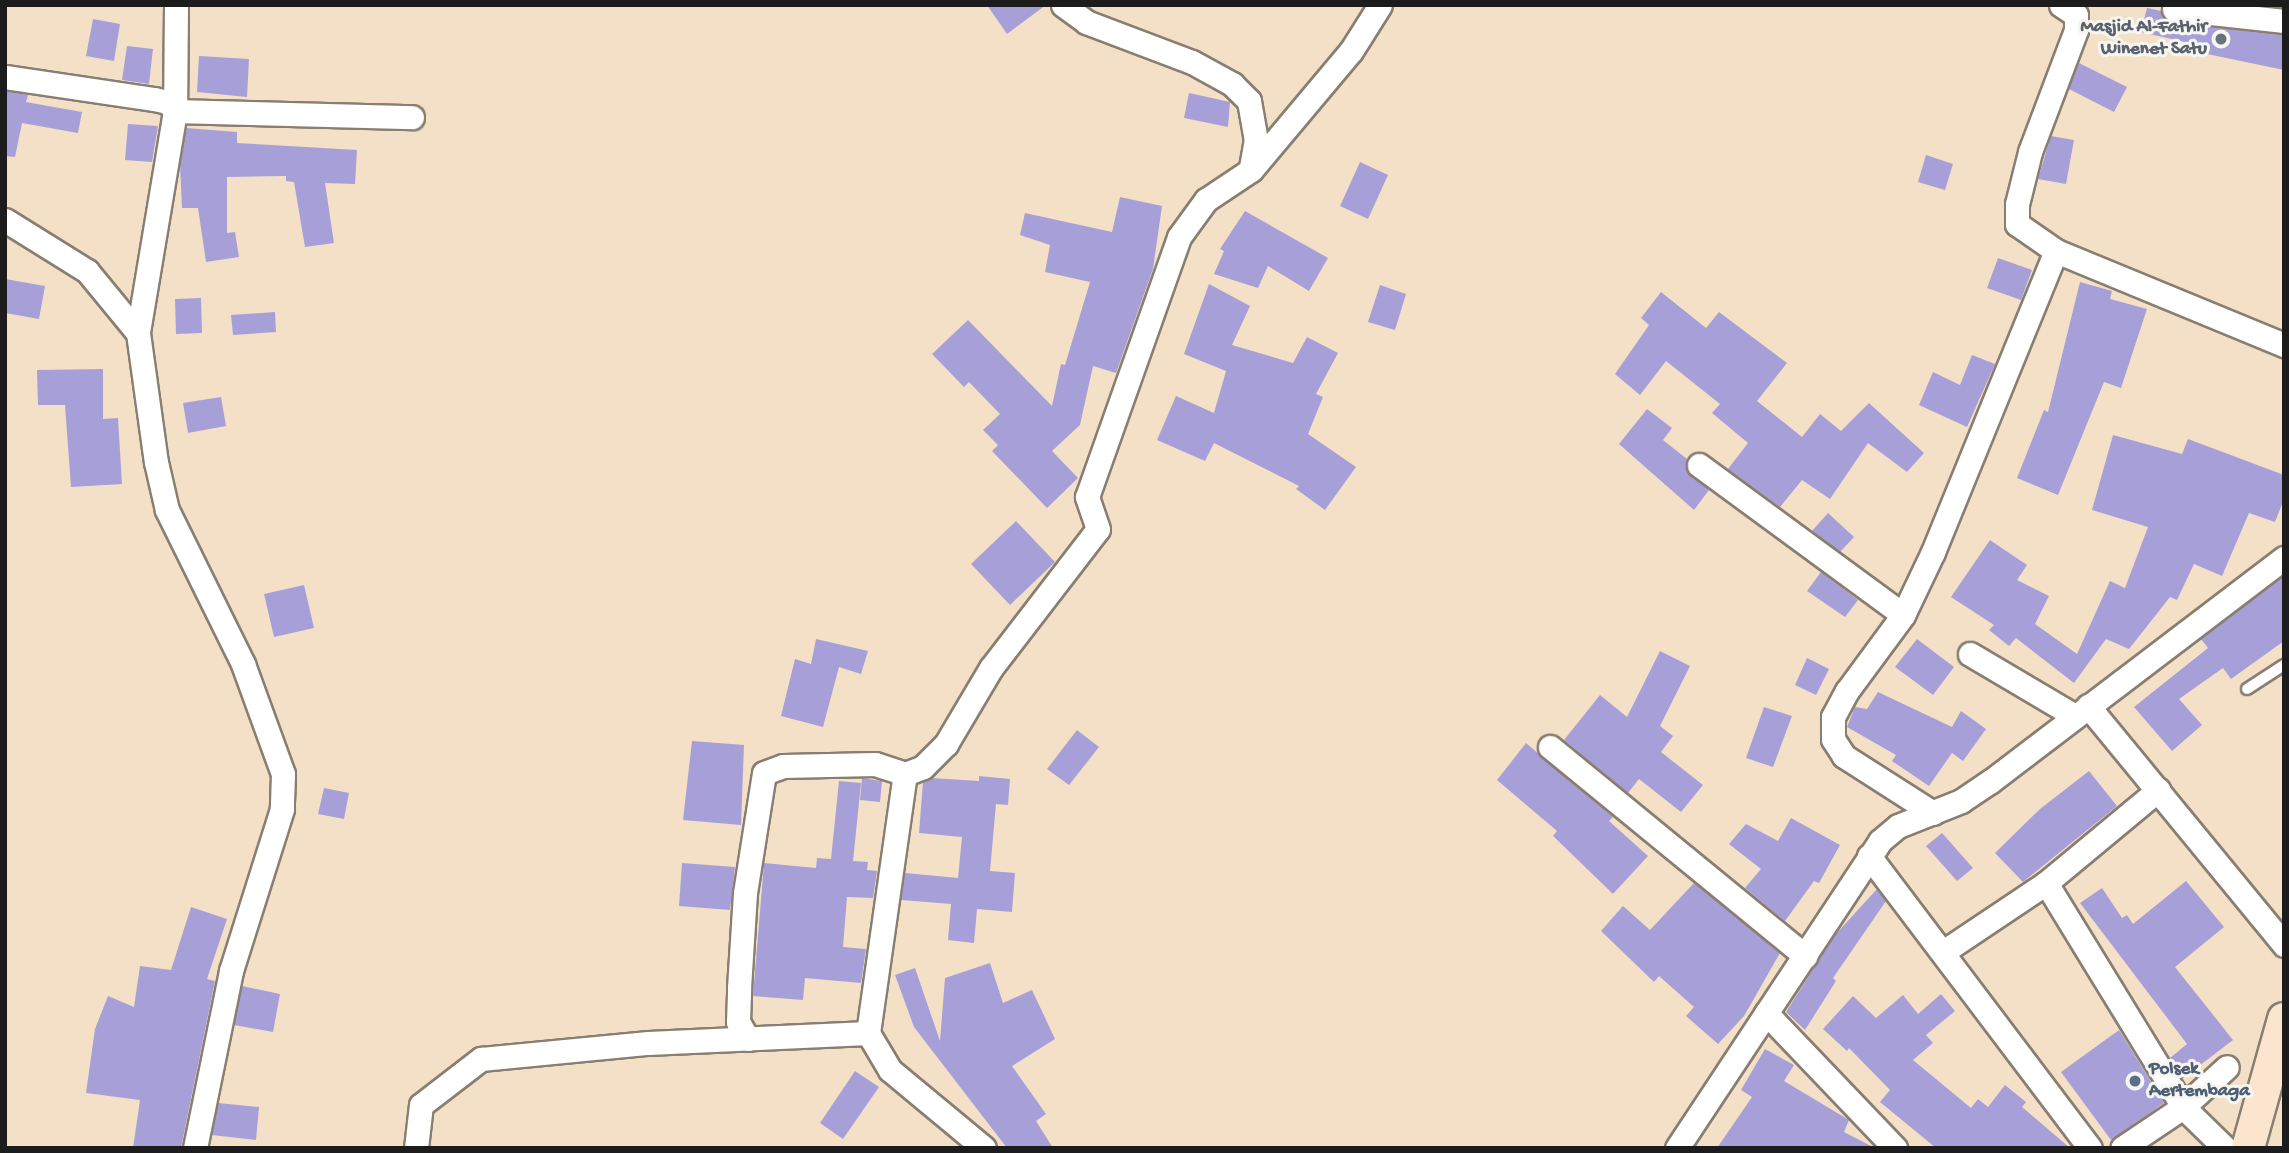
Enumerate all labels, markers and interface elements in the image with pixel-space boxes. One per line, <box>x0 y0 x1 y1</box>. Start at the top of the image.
place label: Masjid Al-Fathir Winenet Satu <box>2081 17 2207 61</box>
marker: Masjid Al-Fathir Winenet Satu <box>2213 31 2229 47</box>
place label: Polsek Aertembaga <box>2149 1059 2250 1103</box>
marker: Polsek Aertembaga <box>2127 1073 2143 1089</box>

